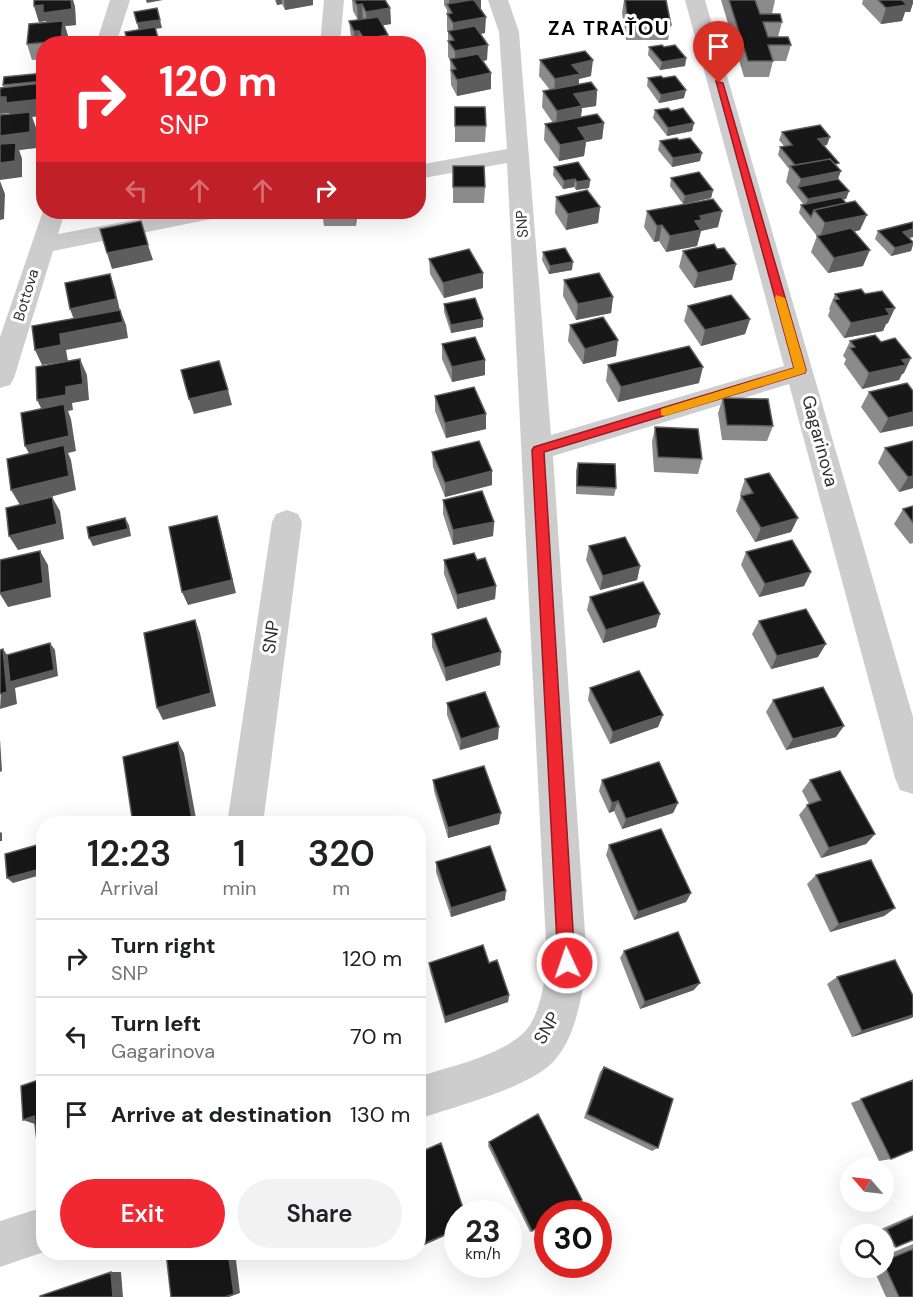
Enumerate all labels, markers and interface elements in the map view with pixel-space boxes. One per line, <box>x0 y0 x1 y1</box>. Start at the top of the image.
district label: ZA TRAŤOU <box>548 15 670 41</box>
pin <box>693 21 744 83</box>
icon: arrive <box>702 30 735 63</box>
text: 120 m <box>159 54 277 109</box>
icon: right <box>60 60 138 138</box>
text: SNP <box>159 107 209 142</box>
icon: left <box>120 174 153 207</box>
icon: ahead <box>183 174 216 207</box>
icon: ahead <box>246 174 279 207</box>
icon: right <box>309 174 342 207</box>
street label: SNP <box>511 209 533 239</box>
street label: Bottova <box>9 267 43 323</box>
street label: Gagarinova <box>796 393 844 489</box>
street label: SNP <box>257 619 285 655</box>
text: 12:23 <box>87 830 171 877</box>
text: 1 <box>233 830 246 877</box>
text: 320 <box>308 830 375 877</box>
text: Arrival <box>100 875 158 901</box>
text: min <box>222 875 257 901</box>
text: m <box>332 875 350 901</box>
text: Turn right <box>111 931 216 960</box>
position arrow <box>535 931 599 995</box>
icon: right <box>60 942 93 975</box>
text: 120 m <box>342 944 402 973</box>
text: SNP <box>111 960 148 986</box>
street label: SNP <box>528 1008 566 1048</box>
text: Turn left <box>111 1009 201 1038</box>
icon: left <box>60 1020 93 1053</box>
text: 70 m <box>350 1022 402 1051</box>
text: Gagarinova <box>111 1038 215 1064</box>
icon: arrive <box>60 1098 93 1131</box>
text: Arrive at destination <box>111 1100 332 1129</box>
text: 130 m <box>350 1100 410 1129</box>
north arrow <box>840 1158 894 1212</box>
map controls <box>840 1158 894 1278</box>
button: Exit <box>60 1179 225 1248</box>
button: Share <box>237 1179 402 1248</box>
speed limit sign: 30 <box>534 1200 612 1278</box>
text: 23 <box>465 1212 501 1251</box>
button: search <box>840 1224 894 1278</box>
text: km/h <box>465 1244 501 1264</box>

